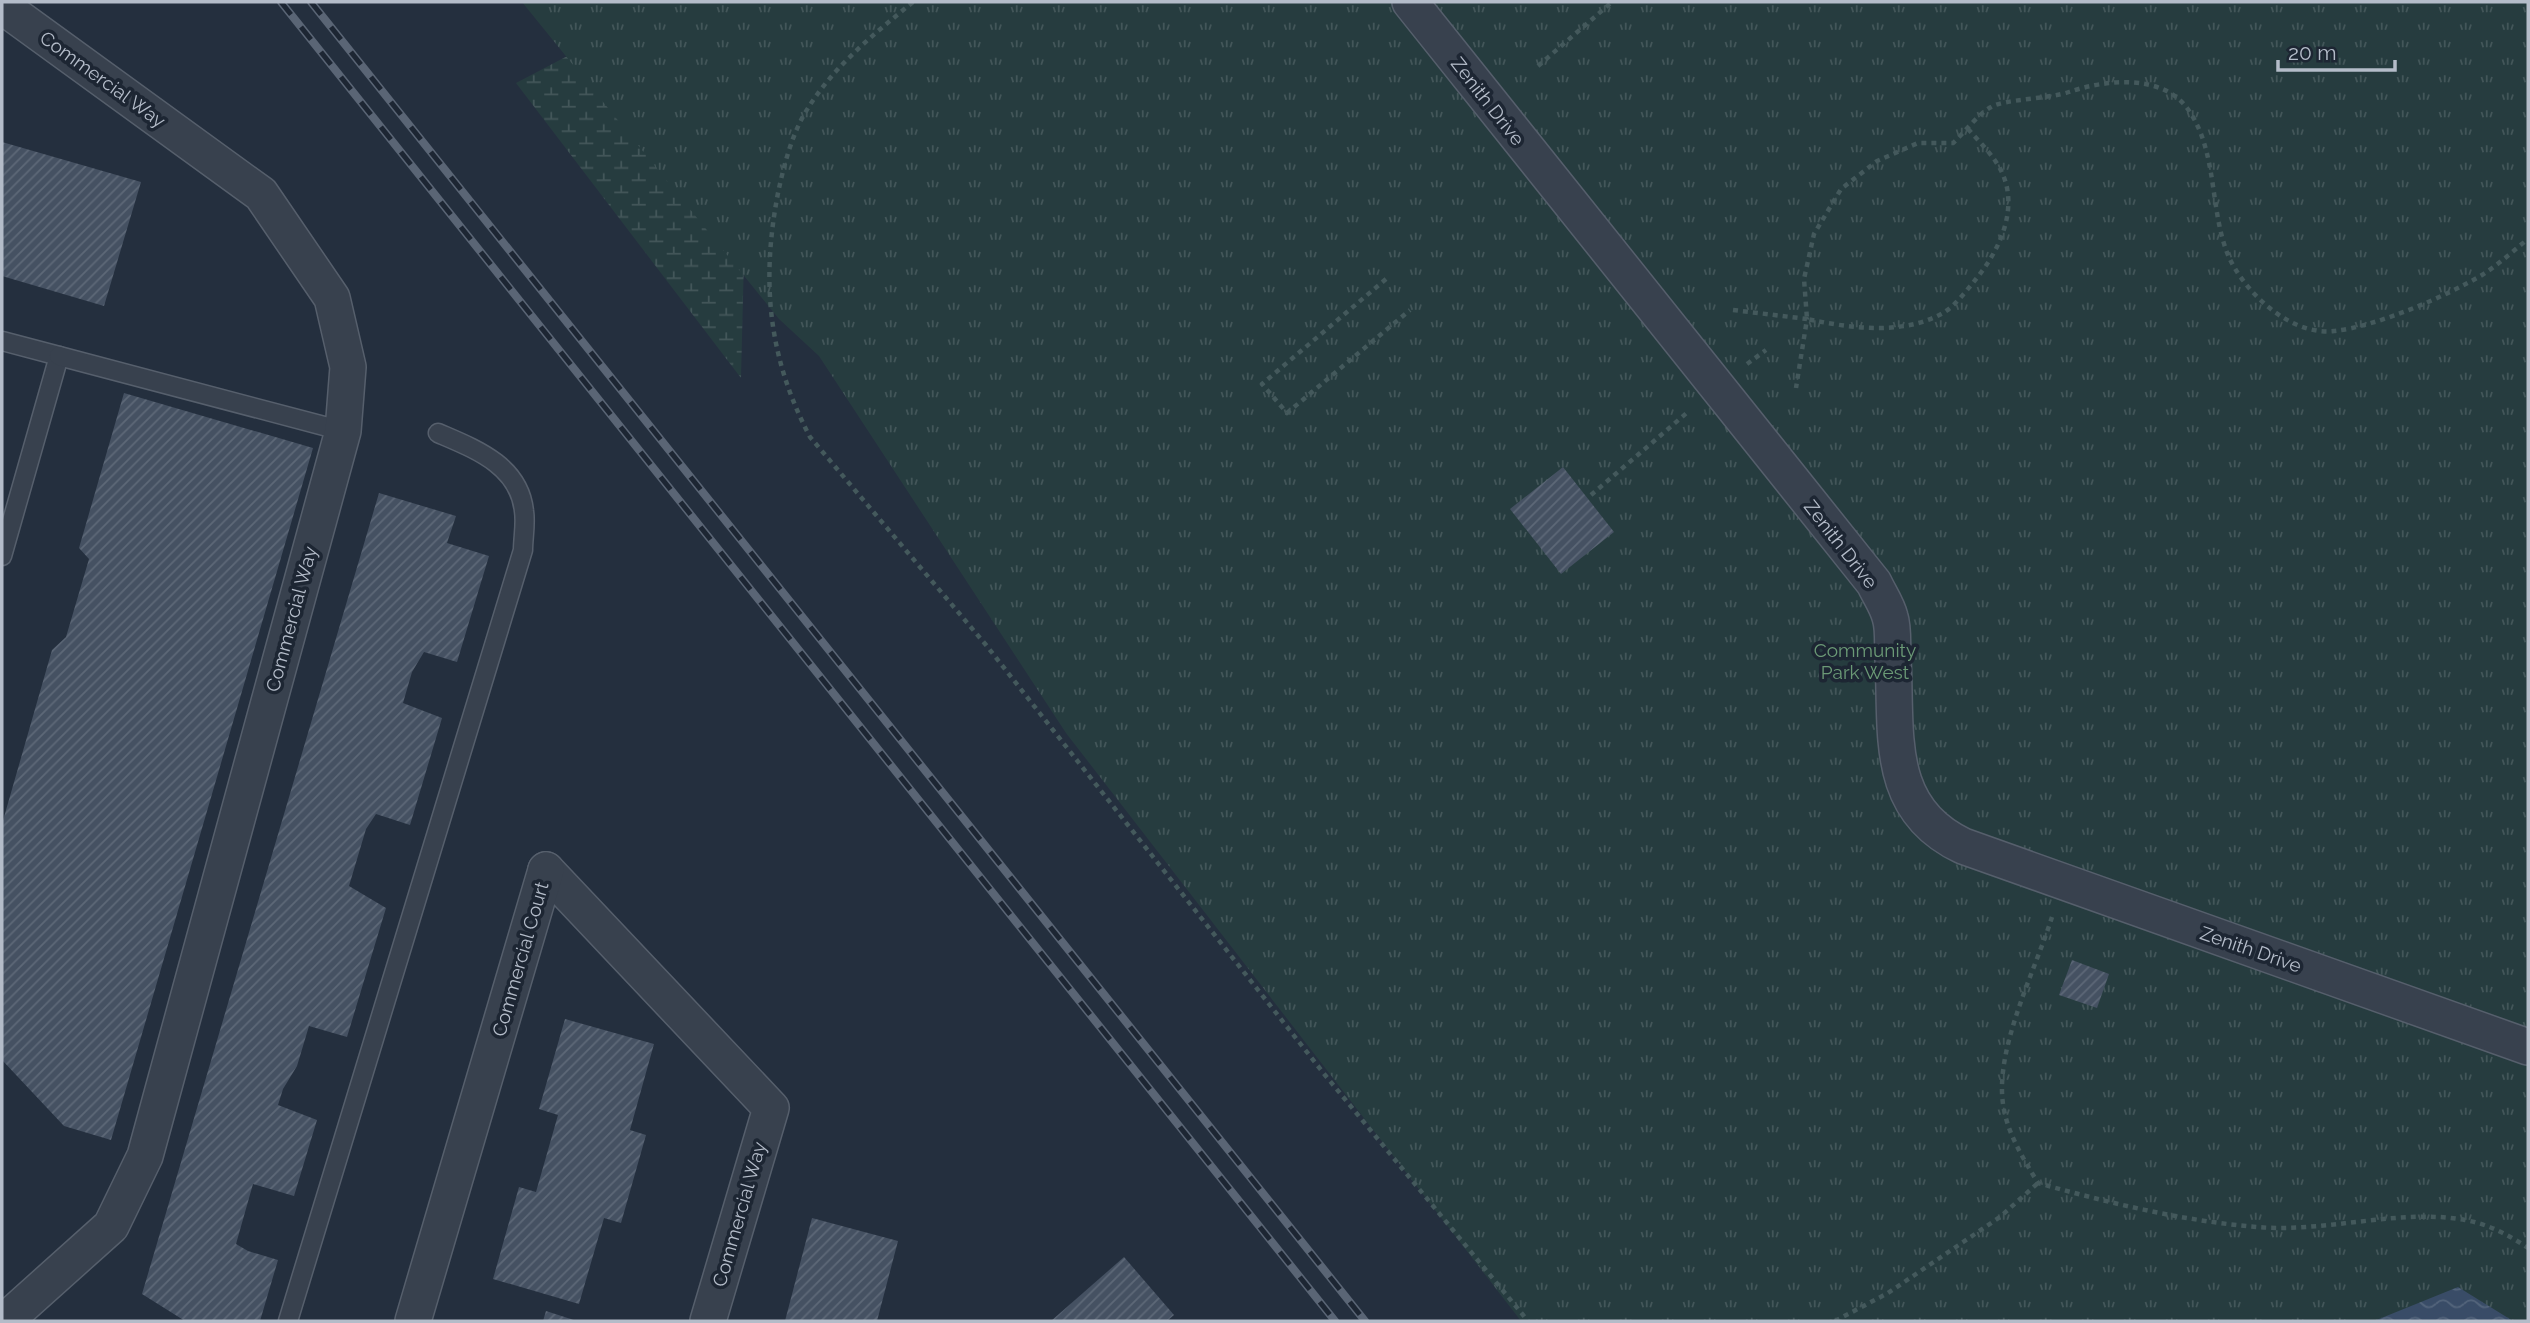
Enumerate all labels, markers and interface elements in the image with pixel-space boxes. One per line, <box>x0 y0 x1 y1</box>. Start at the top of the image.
street label: Commercial Way <box>36 26 170 132</box>
scale bar <box>2278 28 2395 72</box>
text: 20 m <box>2288 40 2336 65</box>
street label: Zenith Drive <box>1447 53 1529 149</box>
street label: Zenith Drive <box>1800 496 1882 592</box>
street label: Commercial Way <box>261 544 321 694</box>
park label: Community Park West <box>1814 639 1916 683</box>
street label: Commercial Court <box>487 879 553 1039</box>
street label: Zenith Drive <box>2197 921 2305 977</box>
street label: Commercial Way <box>708 1139 770 1289</box>

